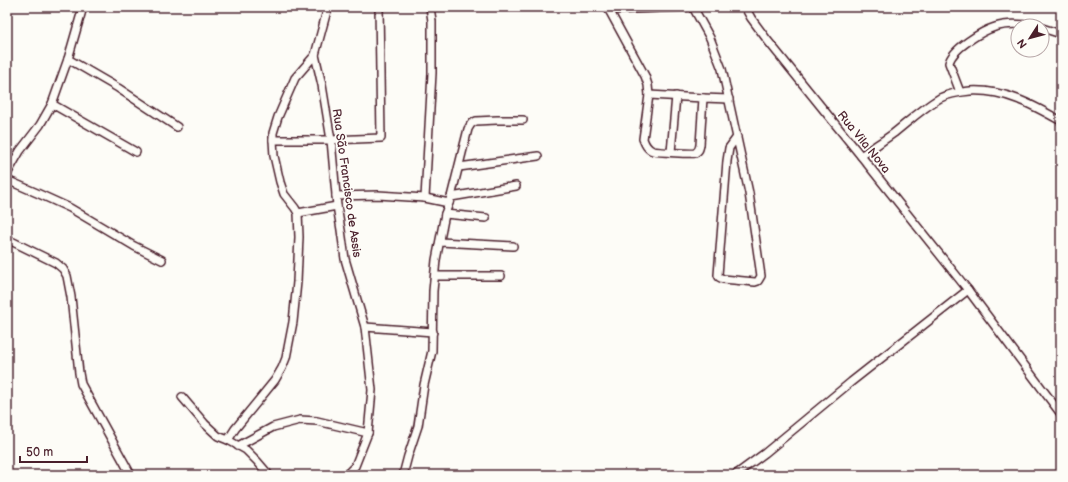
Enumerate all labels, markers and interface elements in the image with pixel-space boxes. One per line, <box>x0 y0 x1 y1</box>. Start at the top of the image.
north arrow <box>1010 18 1050 58</box>
text: N <box>1015 36 1030 51</box>
street label: Rua São Francisco de Assis <box>329 108 364 259</box>
street label: Rua Vila Nova <box>834 108 893 177</box>
scale bar <box>20 438 87 464</box>
text: 50 m <box>26 445 53 460</box>

